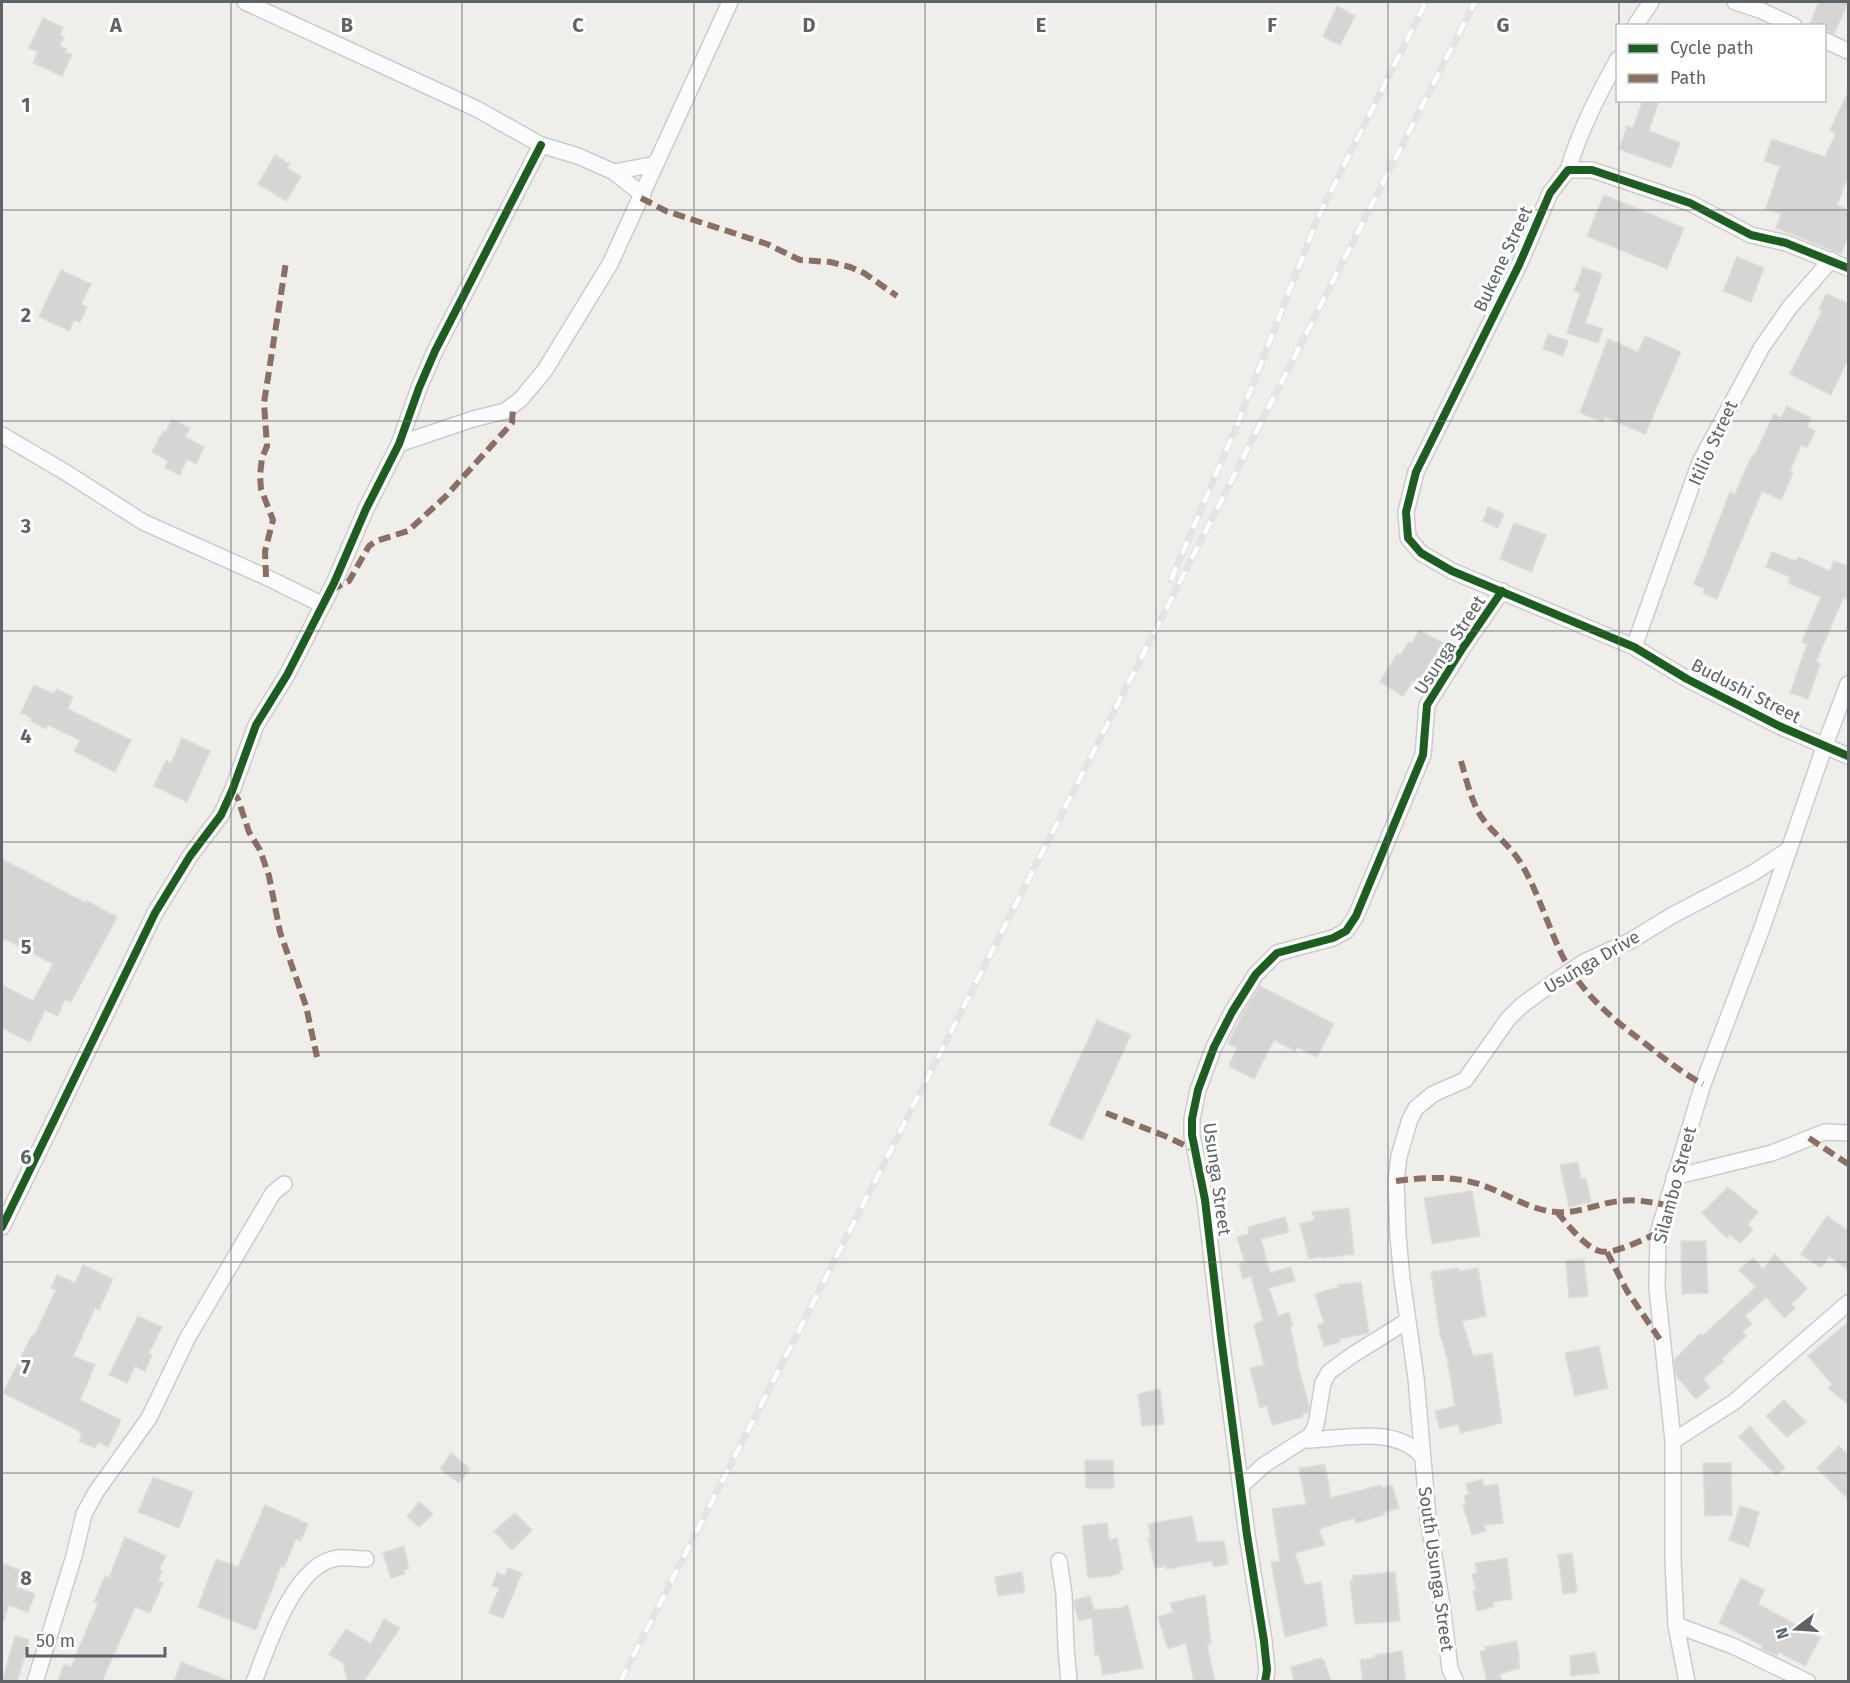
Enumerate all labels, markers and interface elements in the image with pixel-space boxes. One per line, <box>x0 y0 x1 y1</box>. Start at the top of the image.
text: A <box>109 13 123 37</box>
text: B <box>341 13 353 37</box>
text: C <box>572 13 584 37</box>
text: D <box>802 13 816 37</box>
text: E <box>1036 13 1046 37</box>
text: F <box>1267 13 1277 37</box>
text: G <box>1497 13 1509 37</box>
legend <box>1616 24 1826 102</box>
text: Cycle path <box>1670 37 1754 59</box>
text: Path <box>1670 67 1706 89</box>
text: 1 <box>21 93 31 117</box>
street label: Bukene Street <box>1469 202 1537 315</box>
text: 2 <box>21 303 31 327</box>
street label: Itilio Street <box>1684 397 1742 489</box>
text: 3 <box>20 514 31 538</box>
street label: Usunga Street <box>1410 591 1490 699</box>
street label: Budushi Street <box>1687 654 1805 728</box>
text: 4 <box>20 724 32 748</box>
street label: Usunga Drive <box>1540 926 1644 998</box>
text: 5 <box>21 935 32 959</box>
street label: Usunga Street <box>1198 1121 1236 1237</box>
street label: Silambo Street <box>1649 1124 1701 1246</box>
text: 6 <box>20 1145 32 1169</box>
text: 7 <box>21 1355 31 1379</box>
street label: South Usunga Street <box>1414 1485 1459 1653</box>
text: 8 <box>20 1566 32 1590</box>
north arrow <box>1766 1599 1826 1659</box>
scale bar <box>27 1620 165 1658</box>
text: N <box>1771 1625 1793 1641</box>
text: 50 m <box>36 1630 75 1652</box>

